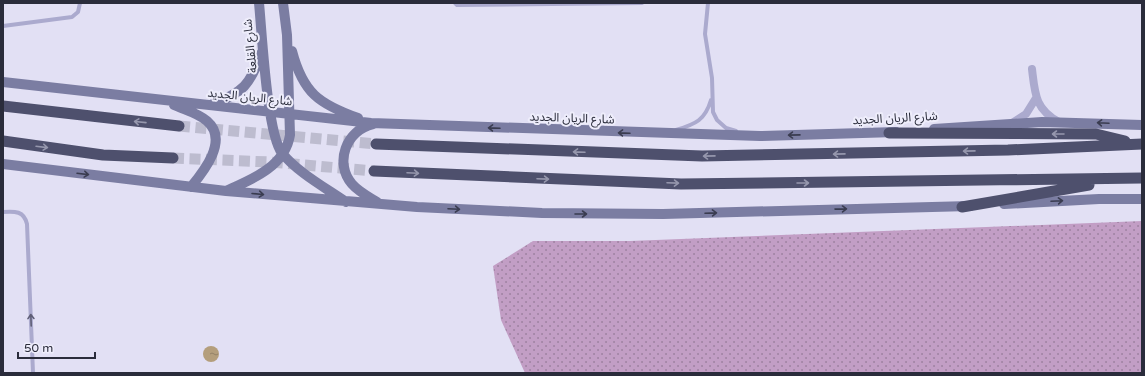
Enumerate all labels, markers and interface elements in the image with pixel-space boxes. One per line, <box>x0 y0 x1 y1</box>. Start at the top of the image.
street label: شارع القلعة <box>240 18 262 74</box>
street label: شارع الريان الجديد <box>207 86 293 110</box>
street label: شارع الريان الجديد <box>852 109 938 129</box>
street label: شارع الريان الجديد <box>529 110 615 128</box>
one-way arrow <box>134 118 147 125</box>
one-way arrow <box>1097 119 1110 127</box>
one-way arrow <box>488 124 501 131</box>
one-way arrow <box>618 129 631 136</box>
one-way arrow <box>1052 130 1065 138</box>
one-way arrow <box>788 131 801 139</box>
one-way arrow <box>35 143 48 151</box>
one-way arrow <box>963 147 976 155</box>
one-way arrow <box>573 148 586 156</box>
one-way arrow <box>833 150 846 158</box>
one-way arrow <box>703 152 716 160</box>
one-way arrow <box>76 170 89 178</box>
one-way arrow <box>406 170 419 177</box>
one-way arrow <box>536 175 549 183</box>
one-way arrow <box>796 179 809 187</box>
one-way arrow <box>666 180 679 187</box>
one-way arrow <box>251 190 264 198</box>
one-way arrow <box>1050 197 1063 204</box>
one-way arrow <box>447 205 460 212</box>
one-way arrow <box>834 205 847 213</box>
one-way arrow <box>704 209 717 216</box>
one-way arrow <box>574 210 587 217</box>
one-way arrow <box>27 314 35 327</box>
scale bar <box>18 334 95 360</box>
text: 50 m <box>24 341 53 355</box>

